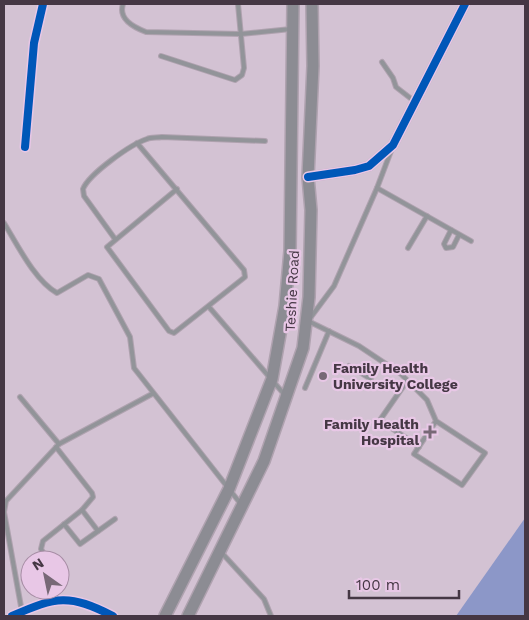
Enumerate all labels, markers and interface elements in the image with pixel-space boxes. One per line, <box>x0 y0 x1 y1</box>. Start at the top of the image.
street label: Teshie Road <box>282 250 302 332</box>
place label: Family Health University College <box>333 360 458 392</box>
marker: Family Health University College <box>317 370 329 382</box>
place label: Family Health Hospital <box>324 416 419 448</box>
marker: Family Health Hospital <box>423 425 437 439</box>
north arrow <box>20 550 70 600</box>
text: N <box>29 555 47 574</box>
scale bar <box>349 568 459 600</box>
text: 100 m <box>356 576 400 594</box>

